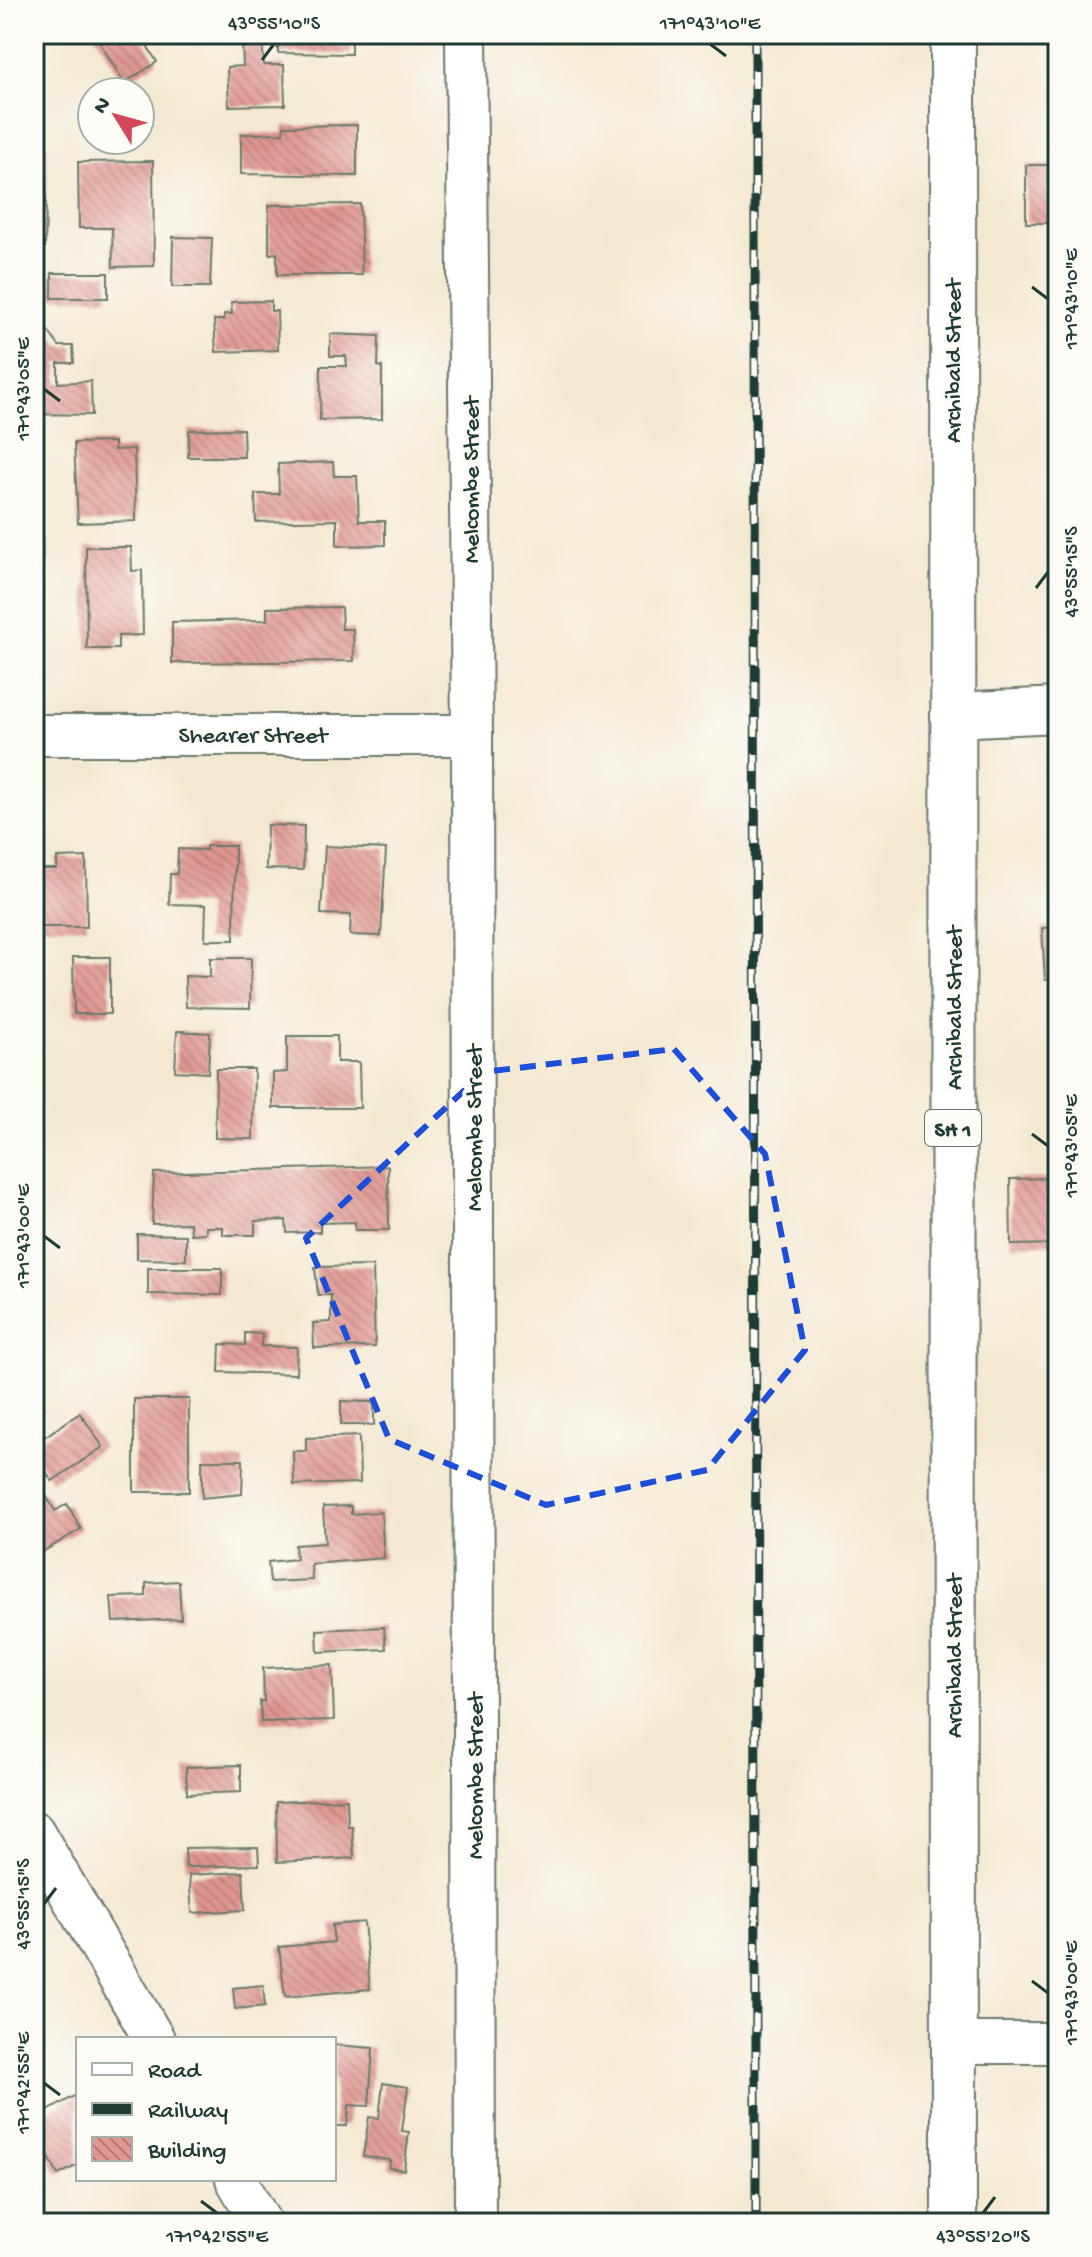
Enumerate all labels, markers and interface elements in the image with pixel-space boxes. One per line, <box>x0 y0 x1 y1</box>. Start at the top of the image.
text: 43°55'10"S <box>228 14 321 37</box>
text: 171°43'10"E <box>659 14 762 37</box>
north arrow <box>76 76 156 156</box>
text: N <box>89 93 118 120</box>
text: 171°43'10"E <box>1062 247 1085 350</box>
street label: Archibald Street <box>941 277 970 443</box>
text: 171°43'05"E <box>14 336 37 442</box>
street label: Melcombe Street <box>459 394 488 563</box>
text: 43°55'15"S <box>1062 526 1085 618</box>
street label: Shearer Street <box>179 723 330 752</box>
street label: Archibald Street <box>942 924 971 1090</box>
street label: Melcombe Street <box>462 1042 491 1211</box>
text: 171°43'05"E <box>1062 1093 1085 1199</box>
road number: SH 1 <box>925 1110 981 1146</box>
text: 171°43'00"E <box>14 1182 37 1289</box>
street label: Archibald Street <box>942 1572 971 1738</box>
street label: Melcombe Street <box>463 1690 492 1859</box>
text: 43°55'15"S <box>14 1858 37 1950</box>
text: 171°43'00"E <box>1062 1939 1085 2046</box>
text: 171°42'55"E <box>14 2031 37 2135</box>
legend <box>76 2037 336 2181</box>
text: Road <box>148 2058 202 2087</box>
text: Railway <box>148 2098 228 2127</box>
text: Building <box>147 2138 226 2167</box>
text: 171°42'55"E <box>165 2227 269 2250</box>
text: 43°55'20"S <box>936 2227 1031 2250</box>

